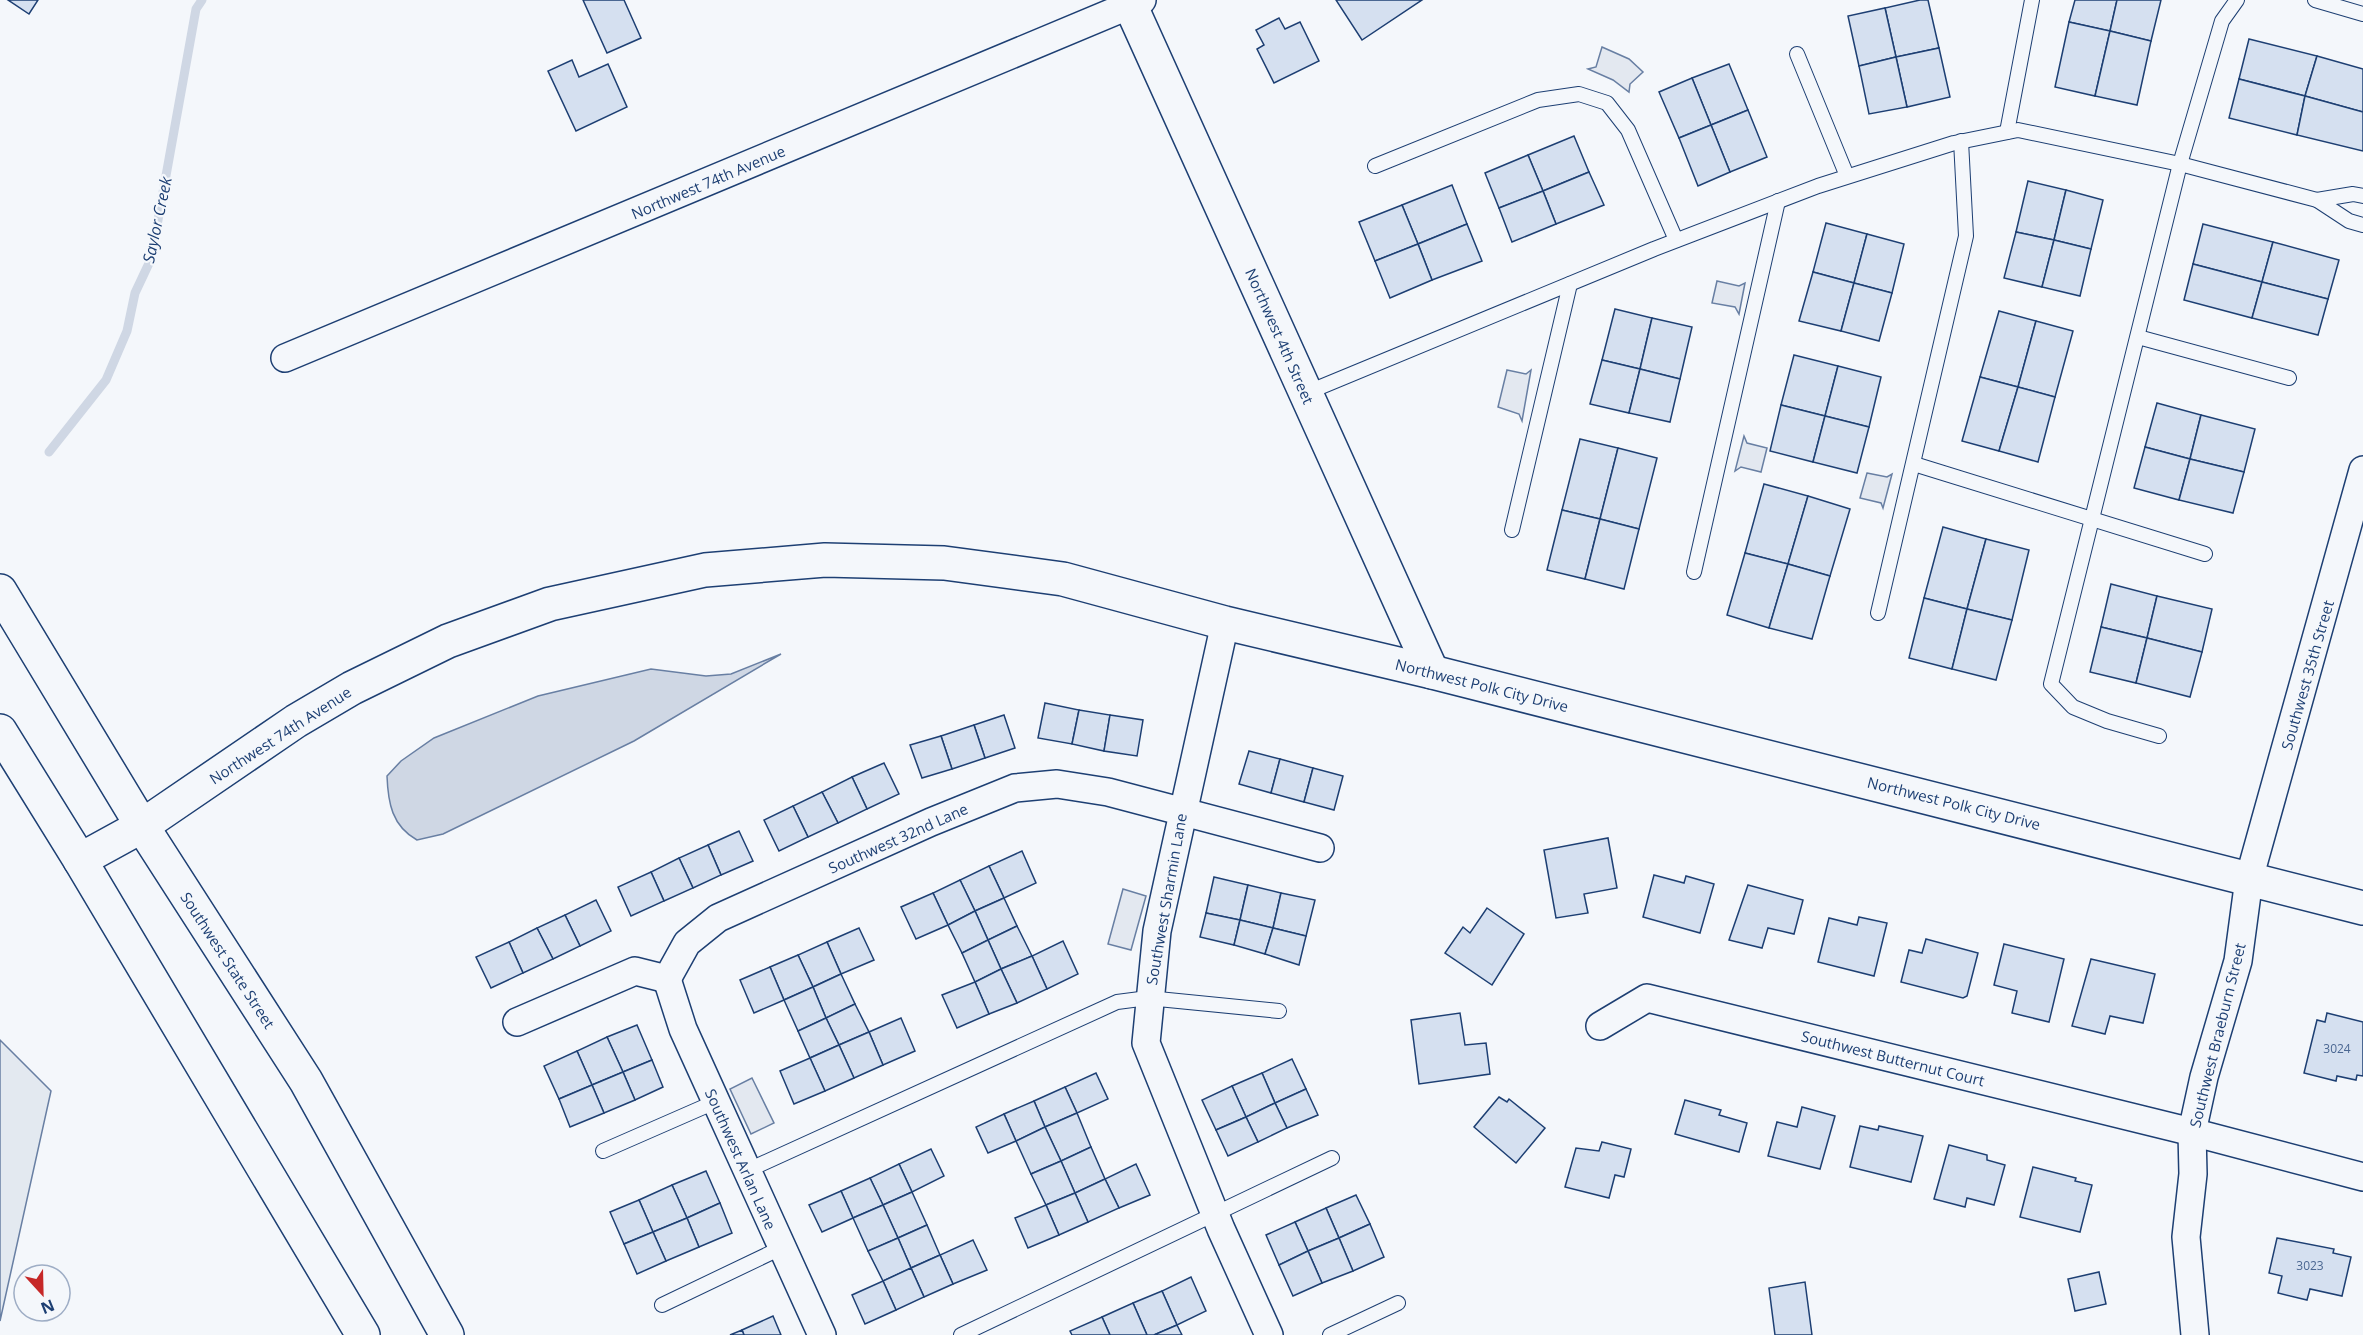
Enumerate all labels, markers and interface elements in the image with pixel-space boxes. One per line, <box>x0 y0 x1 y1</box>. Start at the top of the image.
street label: Northwest 74th Avenue <box>628 141 788 223</box>
water label: Saylor Creek <box>137 174 177 265</box>
street label: Northwest 4th Street <box>1241 265 1319 407</box>
street label: Southwest 35th Street <box>2276 598 2338 752</box>
street label: Northwest Polk City Drive <box>1393 654 1571 716</box>
street label: Northwest 74th Avenue <box>205 682 355 788</box>
street label: Northwest Polk City Drive <box>1865 772 2043 834</box>
street label: Southwest 32nd Lane <box>825 798 971 878</box>
street label: Southwest Sharmin Lane <box>1141 812 1191 986</box>
street label: Southwest State Street <box>176 888 280 1032</box>
street label: Southwest Braeburn Street <box>2184 941 2250 1129</box>
street label: Southwest Butternut Court <box>1799 1026 1987 1090</box>
house number: 3024 <box>2323 1040 2351 1057</box>
street label: Southwest Arlan Lane <box>701 1085 781 1233</box>
house number: 3023 <box>2296 1257 2324 1274</box>
north arrow <box>12 1263 72 1323</box>
text: N <box>37 1294 58 1320</box>

